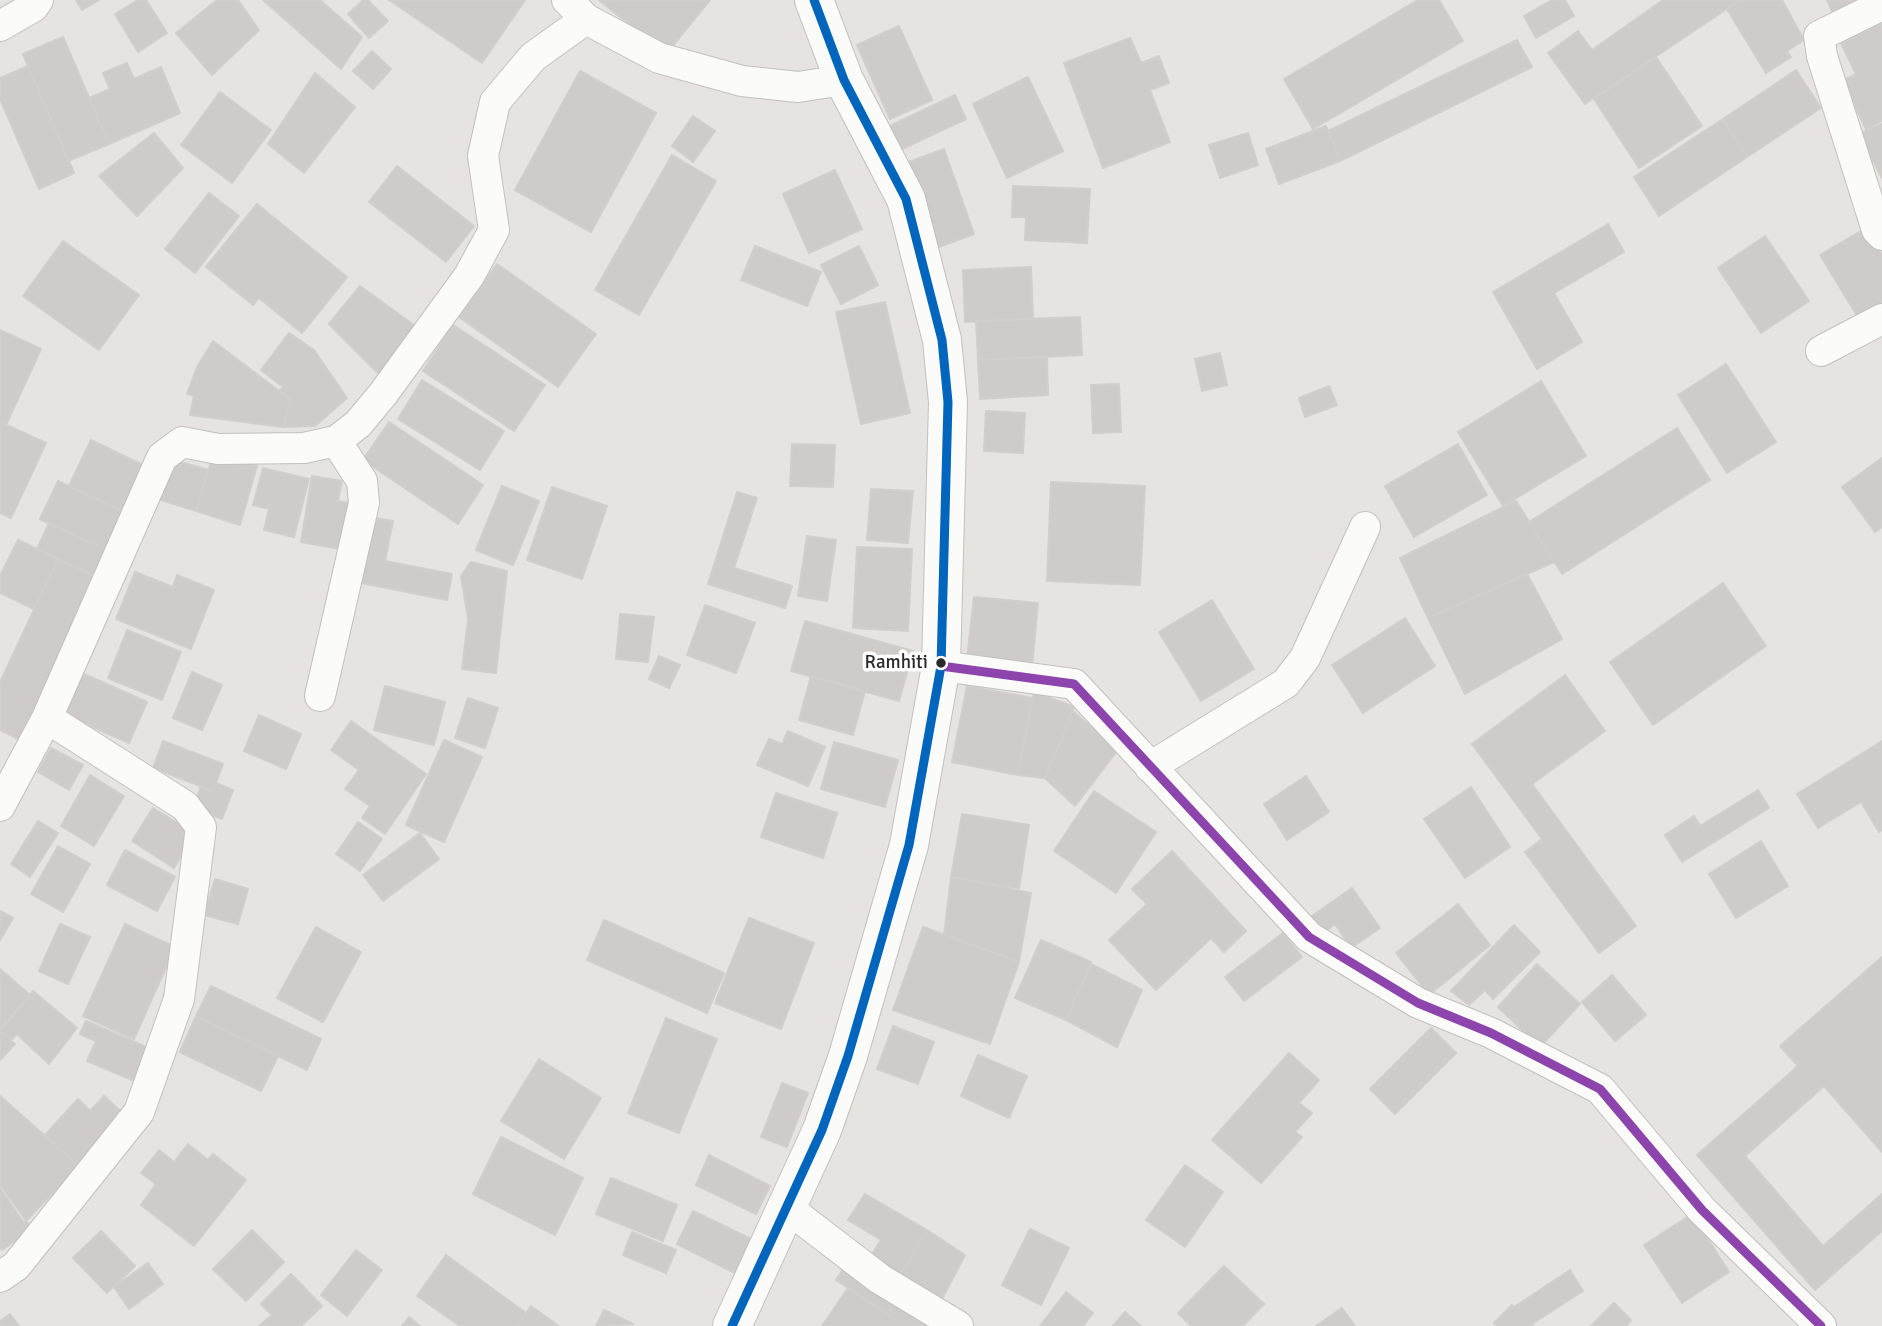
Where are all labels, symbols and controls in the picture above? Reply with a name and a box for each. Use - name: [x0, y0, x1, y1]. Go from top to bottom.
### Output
- place label: Ramhiti: [865, 652, 928, 674]
- marker: Ramhiti: [934, 656, 948, 670]

